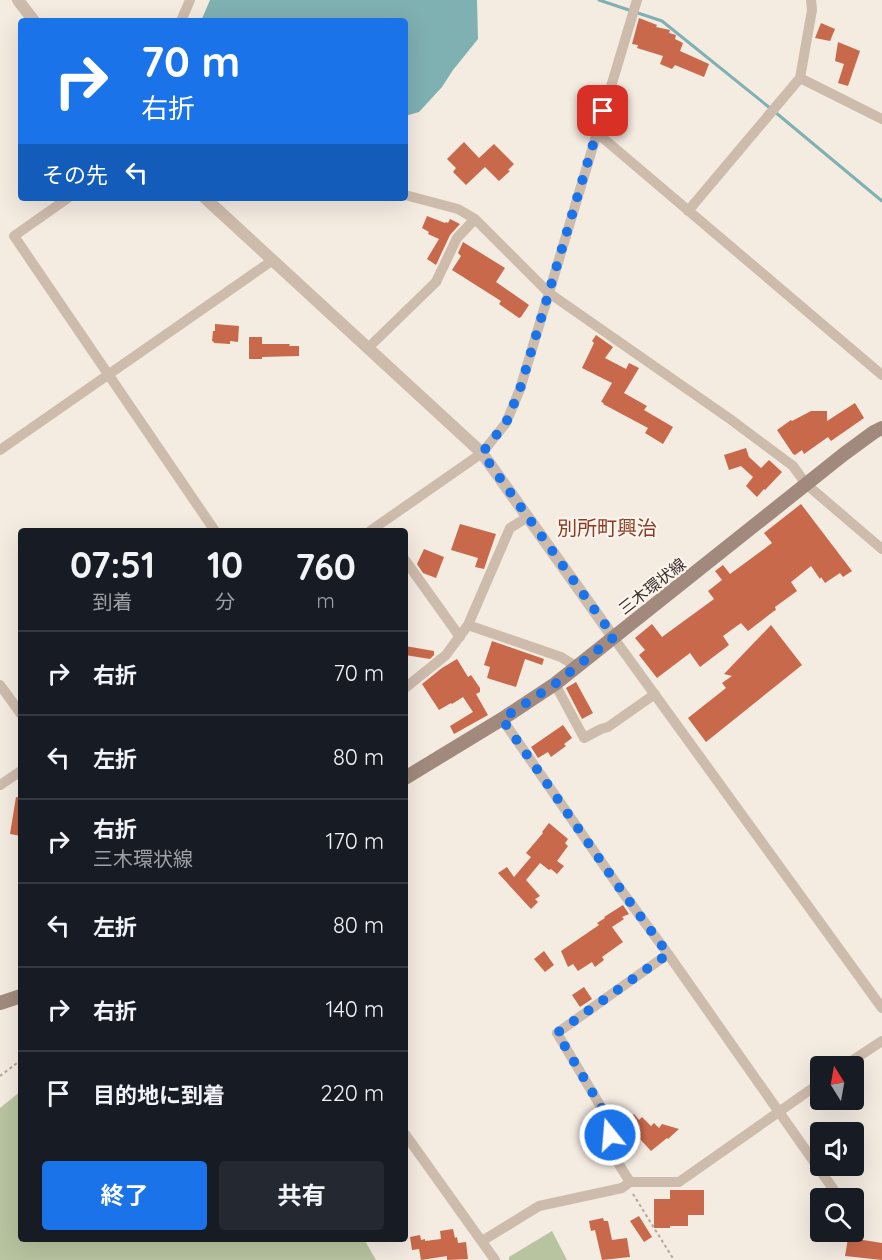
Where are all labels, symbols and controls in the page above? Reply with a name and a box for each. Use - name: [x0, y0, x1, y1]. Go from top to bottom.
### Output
- text: 70 m: [141, 35, 240, 88]
- icon: right: [42, 42, 120, 120]
- pin: [577, 85, 628, 136]
- text: 右折: [141, 91, 195, 125]
- icon: arrive: [586, 94, 619, 127]
- icon: left: [120, 156, 153, 189]
- text: その先: [42, 161, 108, 189]
- district label: 別所町興治: [557, 515, 657, 540]
- text: 07:51: [70, 542, 155, 587]
- text: 10: [207, 542, 243, 587]
- text: 760: [295, 544, 356, 589]
- street label: 三木環状線: [614, 553, 690, 619]
- text: m: [316, 588, 335, 613]
- text: 到着: [93, 589, 133, 614]
- text: 分: [215, 589, 235, 614]
- icon: right: [42, 657, 75, 690]
- text: 70 m: [334, 659, 384, 687]
- text: 右折: [93, 661, 137, 689]
- icon: left: [42, 741, 75, 774]
- text: 80 m: [333, 743, 384, 771]
- text: 左折: [93, 745, 137, 773]
- text: 右折: [93, 815, 137, 843]
- icon: right: [42, 825, 75, 858]
- text: 170 m: [325, 827, 384, 855]
- text: 三木環状線: [93, 846, 193, 871]
- icon: left: [42, 909, 75, 942]
- text: 80 m: [333, 911, 384, 939]
- text: 左折: [93, 913, 137, 941]
- icon: right: [42, 993, 75, 1026]
- text: 140 m: [325, 995, 384, 1023]
- text: 右折: [93, 997, 137, 1025]
- north arrow: [810, 1056, 864, 1110]
- map controls: [810, 1056, 864, 1242]
- icon: arrive: [42, 1077, 75, 1110]
- text: 220 m: [320, 1079, 384, 1107]
- text: 目的地に到着: [93, 1081, 225, 1109]
- position arrow: [578, 1103, 642, 1167]
- button: sound: [810, 1122, 864, 1176]
- button: 終了: [42, 1161, 207, 1230]
- button: 共有: [219, 1161, 384, 1230]
- button: search: [810, 1188, 864, 1242]

